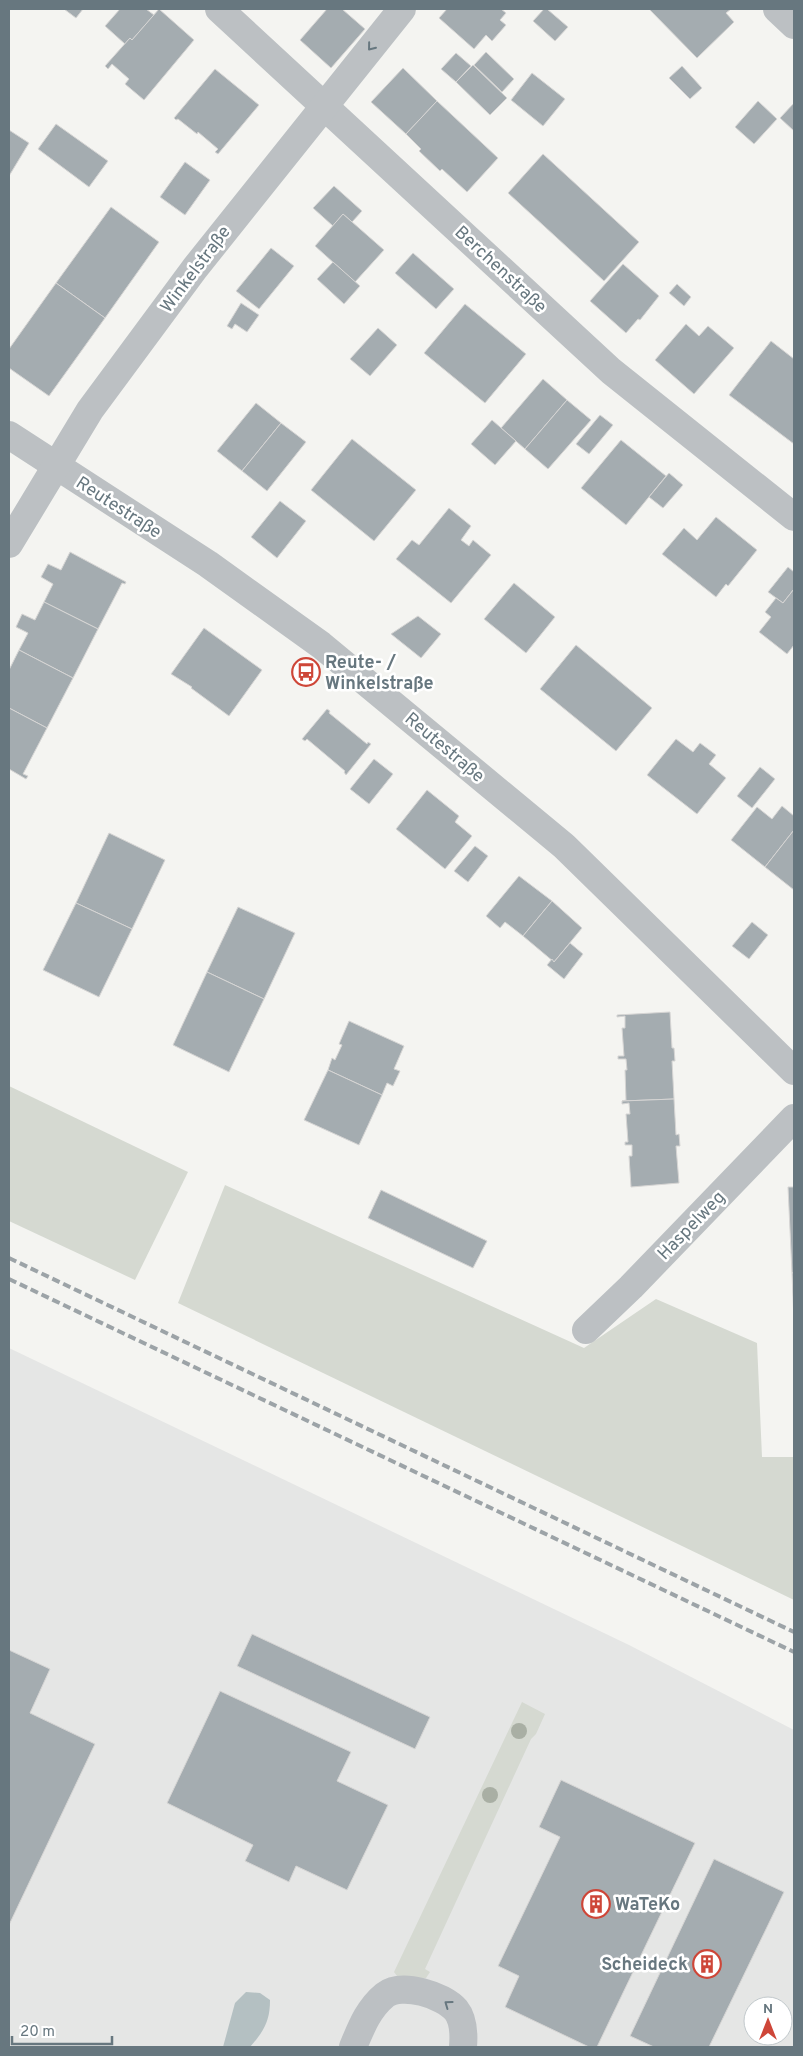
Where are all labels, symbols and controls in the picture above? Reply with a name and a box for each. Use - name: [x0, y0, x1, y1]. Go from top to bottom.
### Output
- one-way arrow: [368, 41, 377, 50]
- street label: Berchenstraße: [449, 221, 551, 319]
- street label: Winkelstraße: [156, 222, 236, 318]
- street label: Reutestraße: [71, 472, 165, 544]
- place label: Reute- / Winkelstraße: [325, 652, 433, 696]
- bus stop icon: Reute- / Winkelstraße: [291, 657, 321, 687]
- street label: Reutestraße: [399, 708, 489, 788]
- street label: Haspelweg: [653, 1187, 731, 1266]
- building icon: WaTeKo: [581, 1889, 611, 1919]
- place label: WaTeKo: [615, 1894, 680, 1917]
- building icon: Scheideck: [692, 1949, 722, 1979]
- place label: Scheideck: [601, 1954, 688, 1977]
- north arrow: [743, 1996, 793, 2046]
- one-way arrow: [444, 2001, 454, 2010]
- text: N: [763, 2001, 773, 2018]
- scale bar: [12, 2014, 112, 2046]
- text: 20 m: [20, 2023, 55, 2042]

